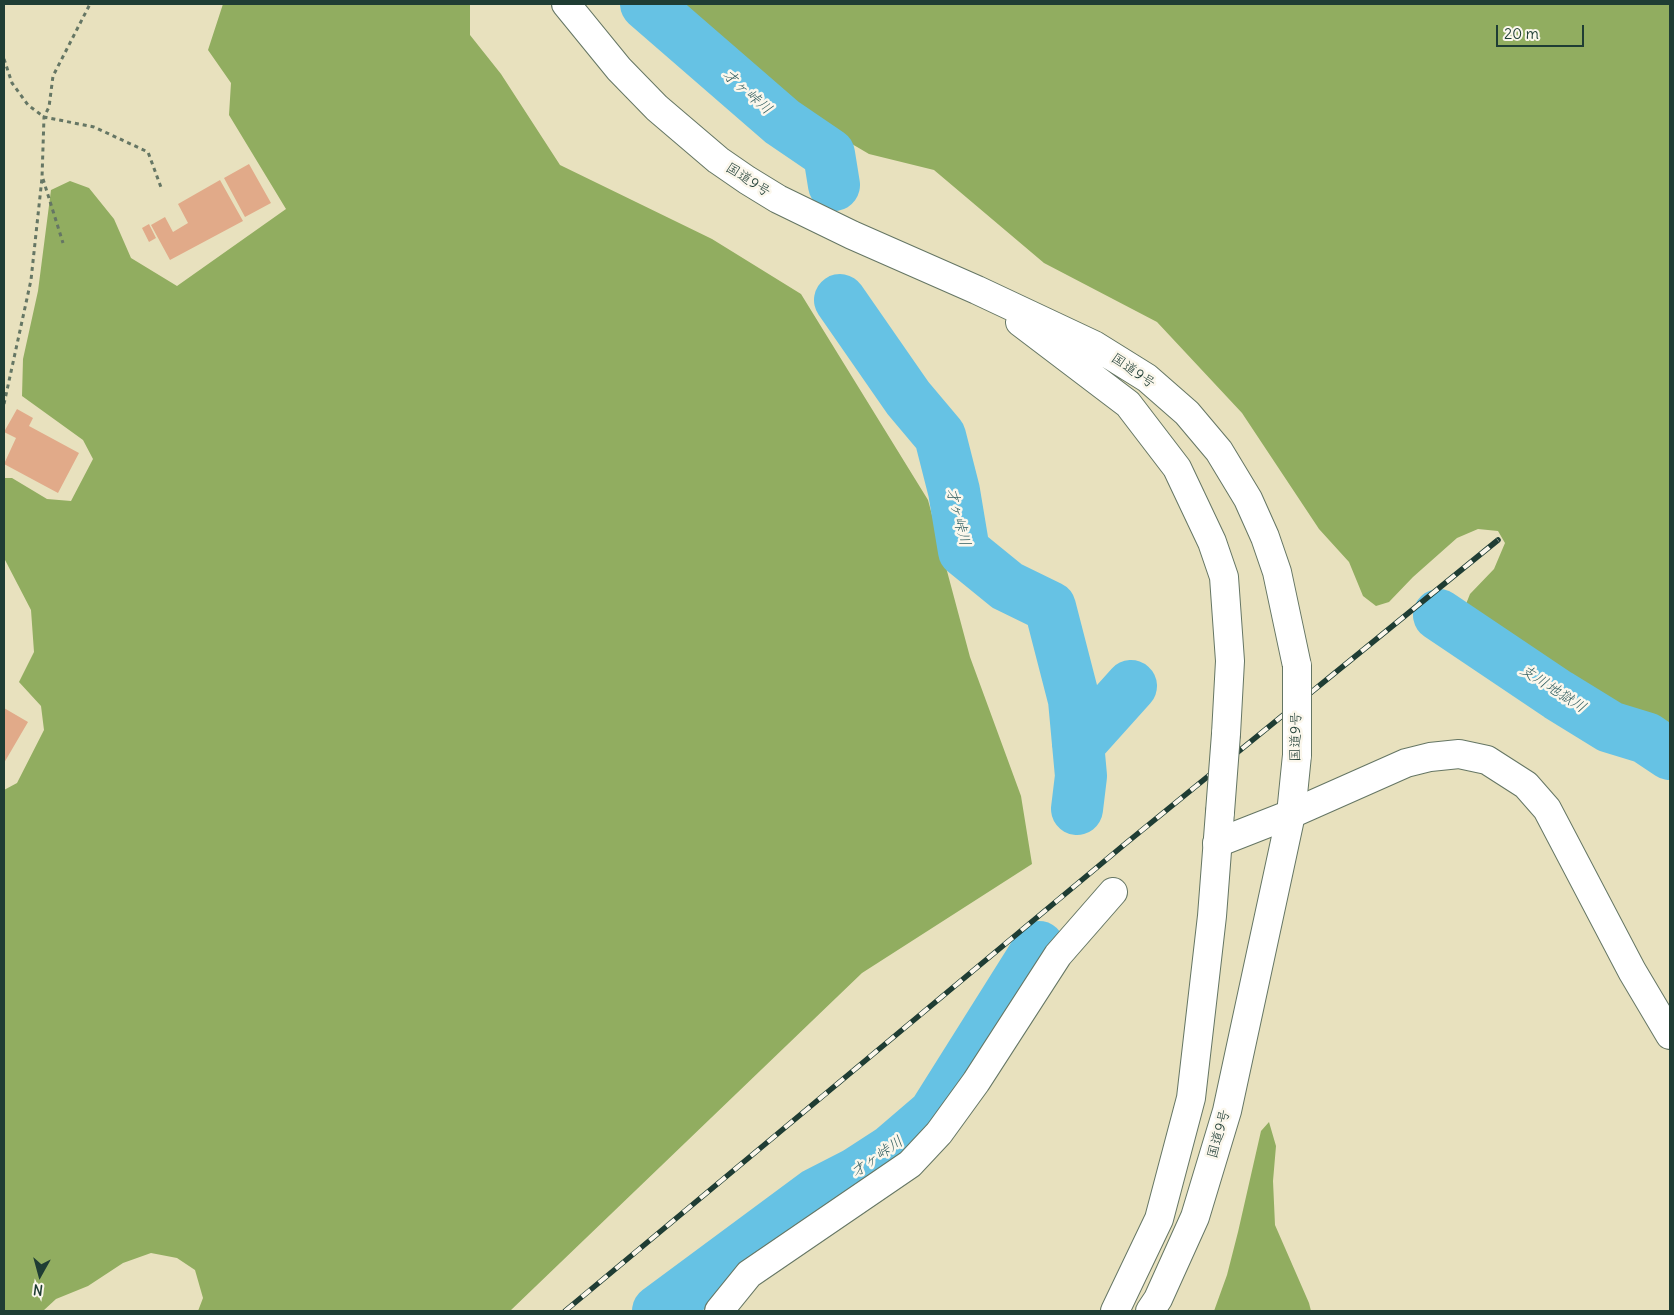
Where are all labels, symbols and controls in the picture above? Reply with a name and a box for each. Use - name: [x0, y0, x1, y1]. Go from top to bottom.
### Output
- scale bar: [1499, 15, 1586, 47]
- text: 20 m: [1504, 24, 1539, 43]
- water label: 才ヶ峠川: [718, 66, 776, 118]
- street label: 国道9号: [722, 159, 774, 201]
- street label: 国道9号: [1108, 350, 1158, 392]
- water label: 才ヶ峠川: [942, 486, 974, 548]
- water label: 支川地獄川: [1517, 661, 1589, 717]
- street label: 国道9号: [1287, 712, 1305, 762]
- street label: 国道9号: [1204, 1108, 1234, 1160]
- water label: 才ヶ峠川: [847, 1132, 907, 1182]
- north arrow: [15, 1250, 65, 1300]
- text: N: [32, 1280, 44, 1299]

